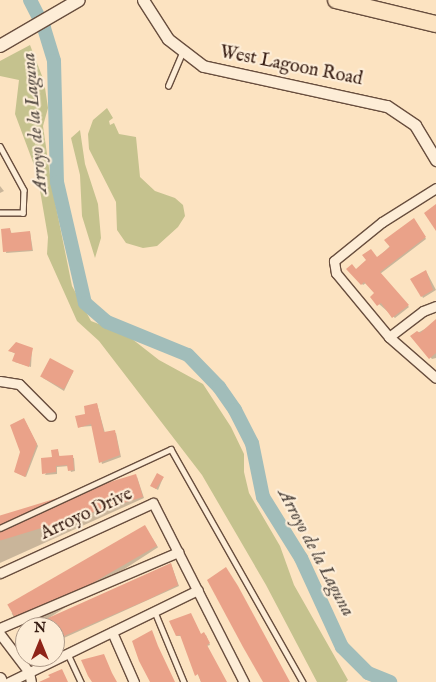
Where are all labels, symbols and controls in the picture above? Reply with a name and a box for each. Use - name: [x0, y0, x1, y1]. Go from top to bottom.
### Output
- street label: West Lagoon Road: [218, 43, 364, 91]
- water label: Arroyo de la Laguna: [18, 52, 54, 194]
- street label: Arroyo Drive: [38, 484, 136, 546]
- water label: Arroyo de la Laguna: [272, 485, 358, 621]
- north arrow: [15, 617, 65, 667]
- text: N: [34, 619, 46, 637]

